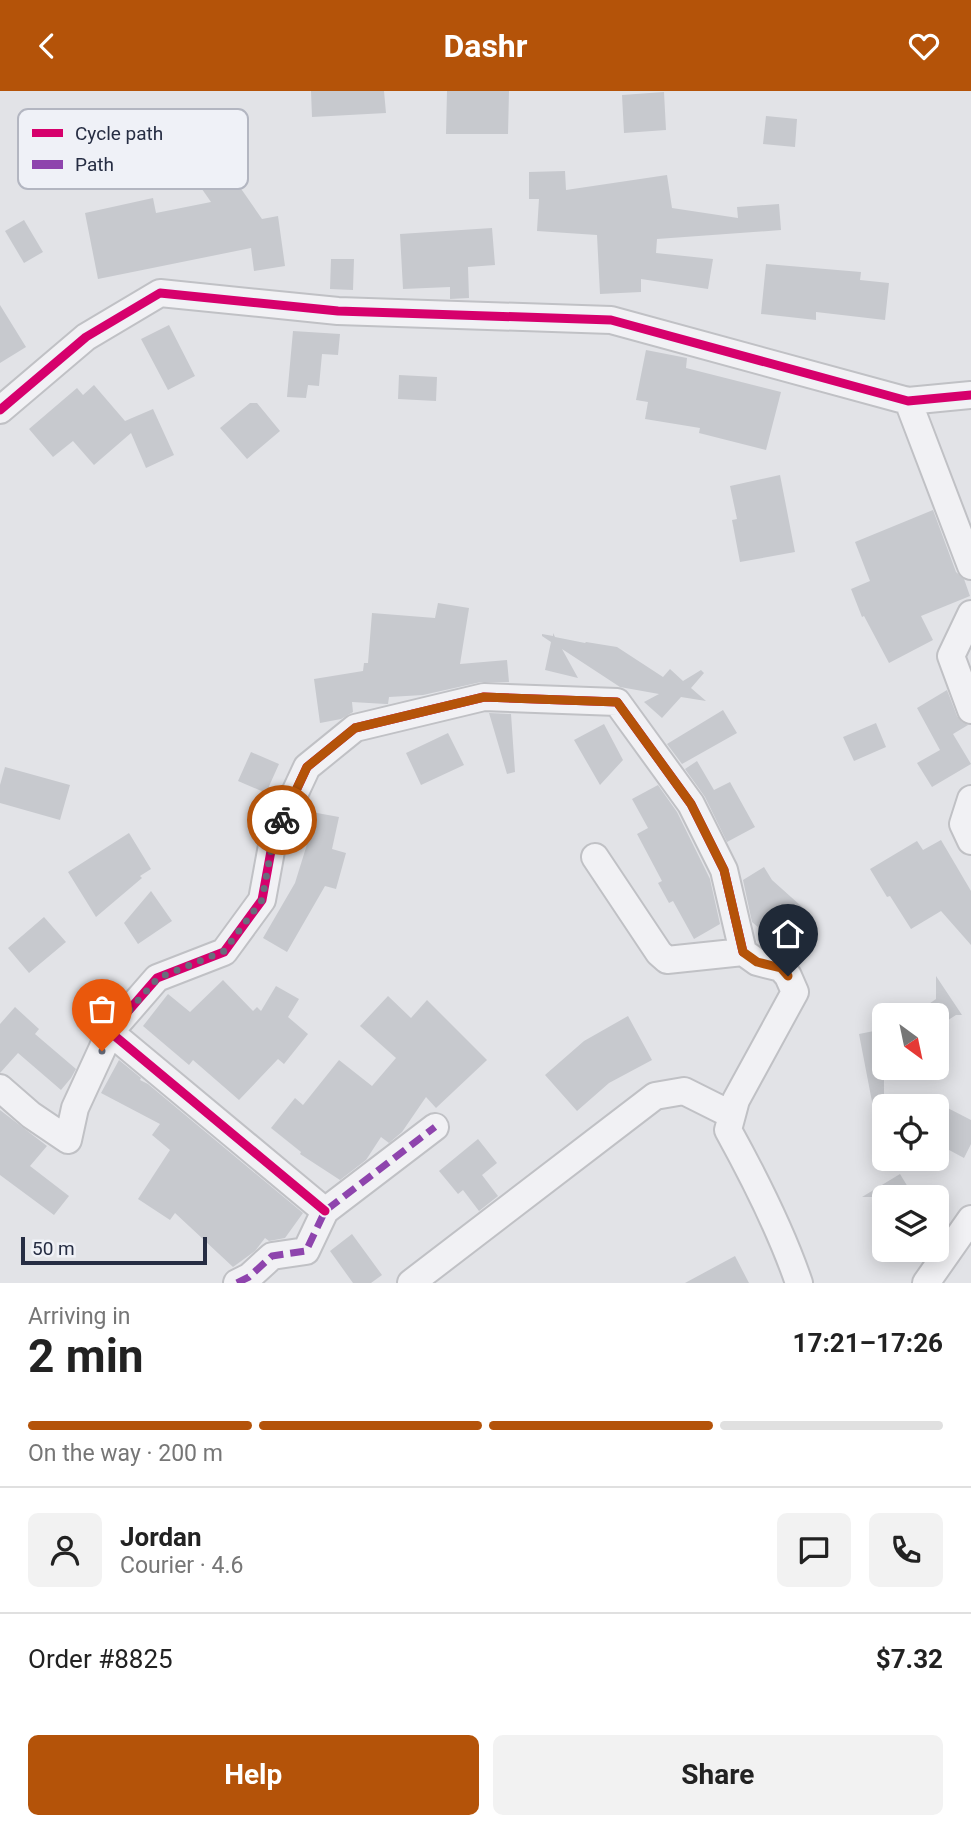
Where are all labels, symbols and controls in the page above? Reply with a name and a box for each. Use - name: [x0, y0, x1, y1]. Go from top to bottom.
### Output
- icon: back: [28, 27, 66, 65]
- text: Dashr: [444, 27, 528, 65]
- icon: heart: [905, 27, 943, 65]
- legend: [18, 109, 248, 189]
- text: Cycle path: [75, 122, 163, 145]
- text: Path: [75, 153, 114, 176]
- courier: [247, 785, 317, 855]
- icon: bike: [263, 801, 301, 839]
- pin: [758, 904, 818, 976]
- icon: home: [769, 915, 807, 953]
- pin: [72, 979, 132, 1051]
- icon: bag: [83, 990, 121, 1028]
- north arrow: [872, 1003, 948, 1080]
- map controls: [872, 1003, 949, 1262]
- button: locate: [872, 1094, 949, 1171]
- button: layers: [872, 1185, 949, 1262]
- scale bar: [21, 1234, 206, 1266]
- text: 50 m: [32, 1237, 75, 1260]
- text: Arriving in: [28, 1303, 131, 1330]
- text: 17:21–17:26: [793, 1328, 943, 1358]
- text: 2 min: [28, 1329, 144, 1383]
- text: On the way · 200 m: [28, 1440, 223, 1467]
- button: person: [28, 1513, 102, 1587]
- button: chat: [777, 1513, 851, 1587]
- button: phone: [869, 1513, 943, 1587]
- text: Jordan: [120, 1522, 202, 1552]
- text: Courier · 4.6: [120, 1552, 243, 1579]
- text: Order #8825: [28, 1644, 173, 1674]
- text: $7.32: [876, 1644, 943, 1674]
- button: Help: [28, 1735, 479, 1815]
- button: Share: [493, 1735, 943, 1815]

